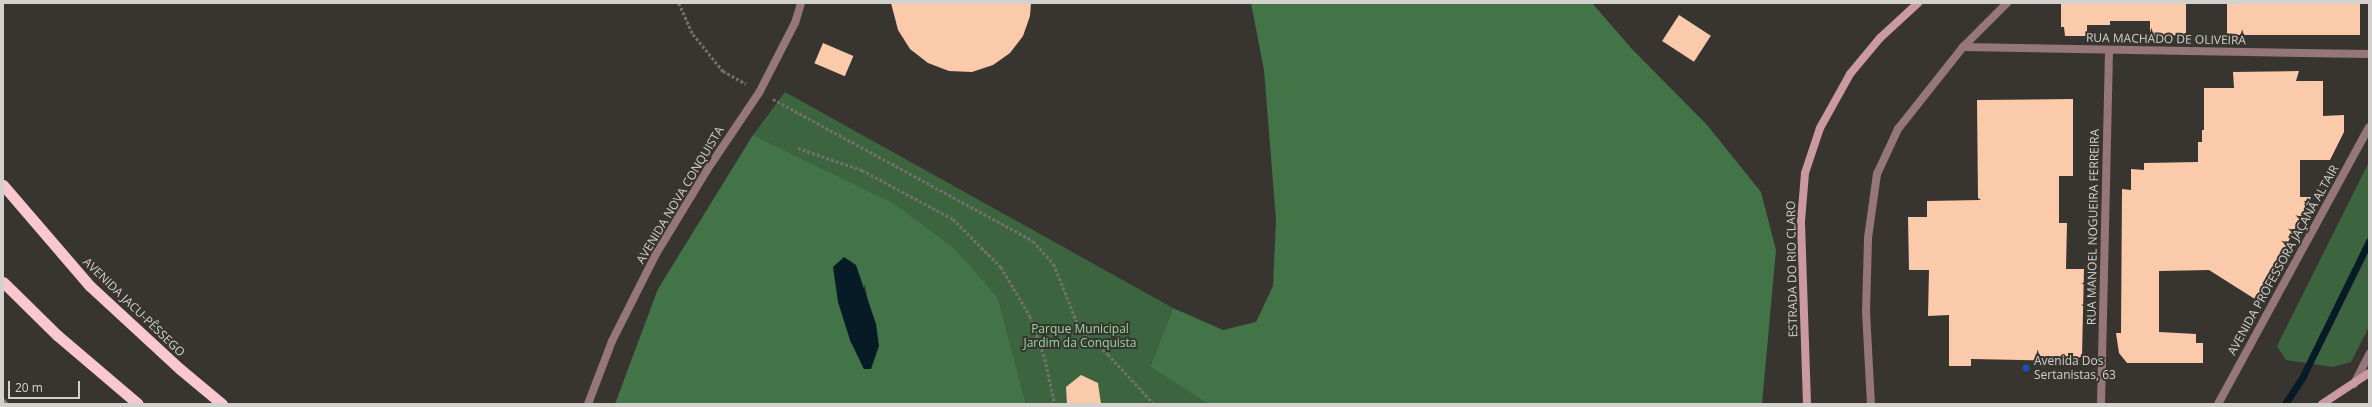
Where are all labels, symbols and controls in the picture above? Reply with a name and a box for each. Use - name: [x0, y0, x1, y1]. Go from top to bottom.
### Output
- street label: RUA MACHADO DE OLIVEIRA: [2086, 30, 2246, 48]
- street label: AVENIDA NOVA CONQUISTA: [633, 124, 727, 266]
- street label: RUA MANOEL NOGUEIRA FERREIRA: [2084, 129, 2102, 325]
- street label: AVENIDA PROFESSORA JAÇANÃ ALTAIR: [2225, 162, 2341, 358]
- street label: ESTRADA DO RIO CLARO: [1784, 200, 1800, 338]
- street label: AVENIDA JACU-PÊSSEGO: [80, 255, 188, 359]
- park label: Parque Municipal Jardim da Conquista: [1023, 322, 1137, 350]
- place label: Avenida Dos Sertanistas, 63: [2034, 354, 2116, 382]
- marker: Avenida Dos Sertanistas, 63: [2021, 363, 2031, 373]
- scale bar: [10, 373, 82, 399]
- text: 20 m: [15, 379, 43, 396]

